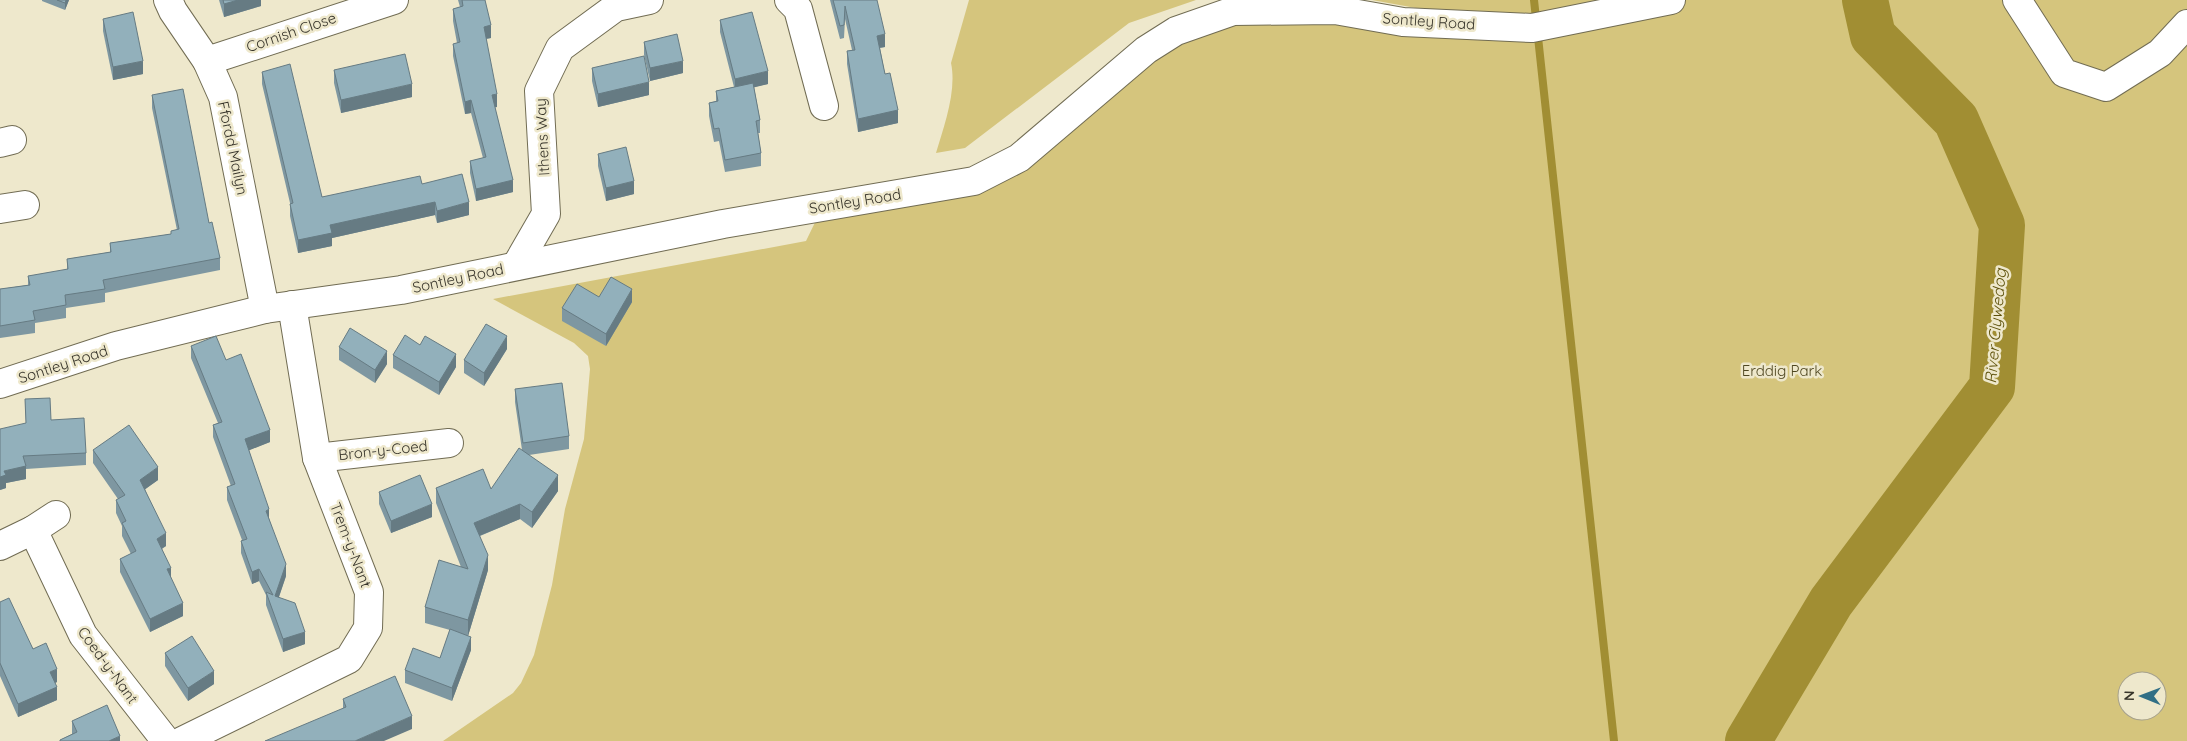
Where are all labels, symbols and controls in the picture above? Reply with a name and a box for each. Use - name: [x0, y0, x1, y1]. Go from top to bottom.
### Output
- street label: Cornish Close: [244, 8, 338, 56]
- street label: Sontley Road: [1382, 8, 1476, 34]
- street label: Ithens Way: [530, 98, 554, 176]
- street label: Ffordd Mailyn: [214, 99, 252, 197]
- street label: Sontley Road: [808, 184, 902, 218]
- street label: Sontley Road: [411, 259, 505, 297]
- water label: River Clywedog: [1980, 267, 2010, 384]
- street label: Sontley Road: [16, 341, 110, 387]
- park label: Erddig Park: [1742, 361, 1822, 380]
- street label: Bron-y-Coed: [337, 436, 429, 464]
- street label: Trem-y-Nant: [326, 500, 376, 590]
- street label: Coed-y-Nant: [74, 623, 142, 707]
- north arrow: [2117, 671, 2167, 721]
- text: N: [2120, 690, 2138, 701]

